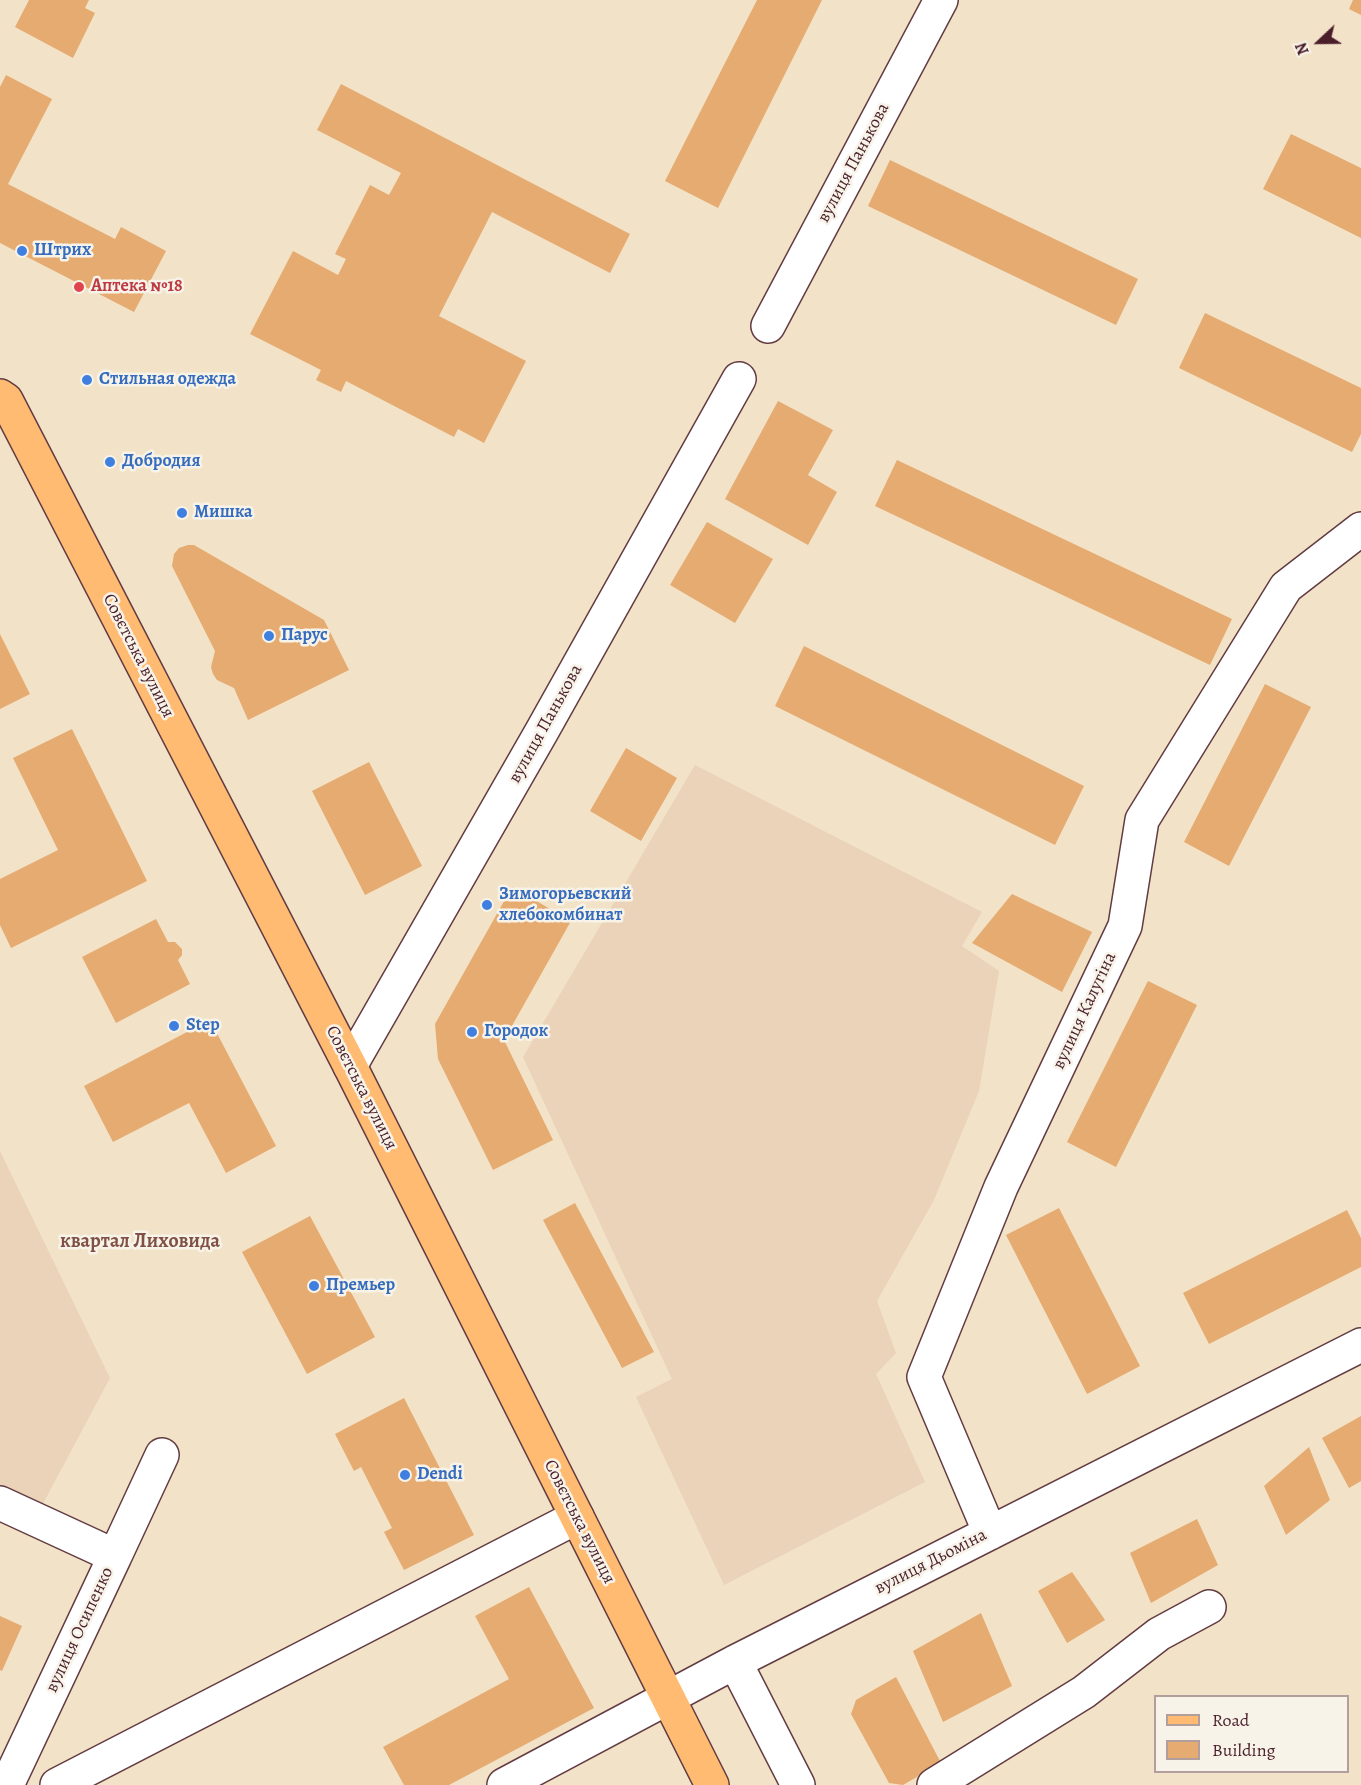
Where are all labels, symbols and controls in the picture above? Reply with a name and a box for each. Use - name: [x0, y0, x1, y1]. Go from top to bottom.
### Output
- north arrow: [1289, 12, 1349, 72]
- text: N: [1290, 39, 1315, 58]
- street label: вулиця Панькова: [813, 99, 895, 227]
- place label: Штрих: [34, 240, 91, 262]
- marker: Штрих: [15, 244, 29, 258]
- place label: Аптека №18: [91, 276, 183, 298]
- marker: Аптека №18: [72, 280, 86, 294]
- place label: Стильная одежда: [99, 369, 236, 391]
- marker: Стильная одежда: [80, 373, 94, 387]
- place label: Добродия: [122, 451, 201, 473]
- marker: Добродия: [103, 455, 117, 469]
- place label: Мишка: [194, 502, 253, 524]
- marker: Мишка: [175, 506, 189, 520]
- street label: Совєтська вулиця: [97, 590, 179, 722]
- place label: Парус: [281, 625, 328, 647]
- marker: Парус: [262, 629, 276, 643]
- street label: вулиця Панькова: [504, 661, 588, 787]
- place label: Зимогорьевский хлебокомбинат: [499, 884, 631, 926]
- marker: Зимогорьевский хлебокомбинат: [480, 898, 494, 912]
- street label: вулиця Калугіна: [1048, 949, 1122, 1073]
- place label: Step: [186, 1015, 220, 1037]
- marker: Step: [167, 1019, 181, 1033]
- place label: Городок: [484, 1021, 548, 1043]
- street label: Совєтська вулиця: [320, 1022, 402, 1154]
- marker: Городок: [465, 1025, 479, 1039]
- district label: квартал Лиховида: [60, 1230, 220, 1254]
- place label: Премьер: [326, 1275, 395, 1297]
- marker: Премьер: [307, 1279, 321, 1293]
- street label: Совєтська вулиця: [538, 1456, 620, 1588]
- place label: Dendi: [417, 1464, 463, 1486]
- marker: Dendi: [398, 1468, 412, 1482]
- street label: вулиця Дьоміна: [871, 1524, 991, 1600]
- street label: вулиця Осипенко: [41, 1564, 119, 1696]
- legend: [1154, 1695, 1349, 1773]
- text: Road: [1212, 1708, 1249, 1732]
- text: Building: [1212, 1738, 1276, 1762]

